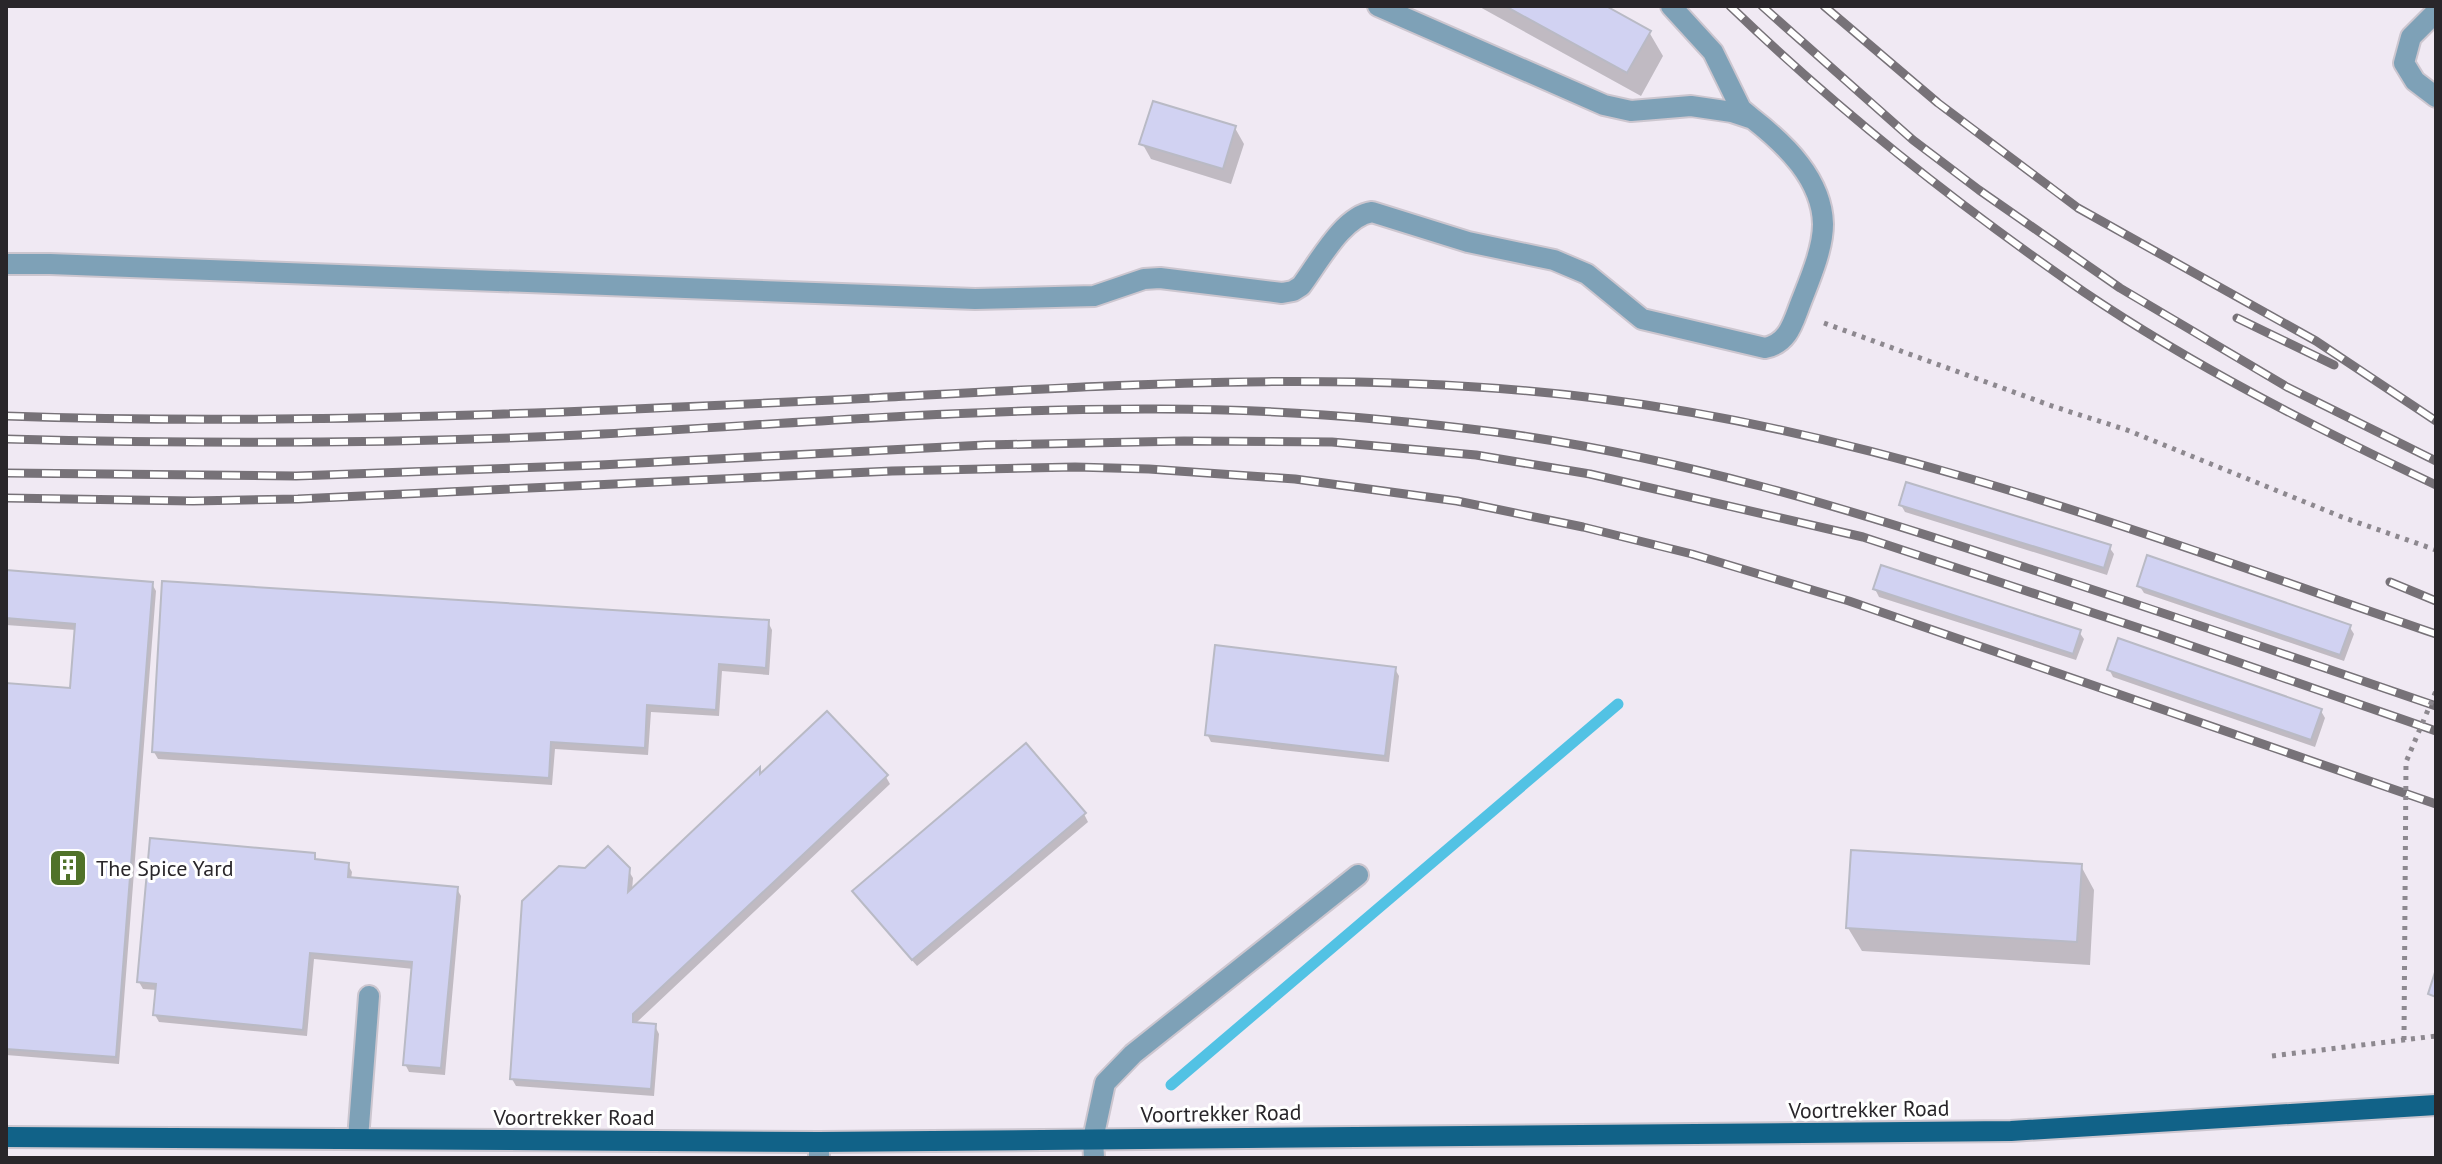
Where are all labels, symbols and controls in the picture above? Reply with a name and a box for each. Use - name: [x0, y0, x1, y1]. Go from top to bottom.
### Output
- building icon: The Spice Yard: [47, 847, 89, 889]
- place label: The Spice Yard: [96, 854, 234, 882]
- street label: Voortrekker Road: [1787, 1094, 1950, 1124]
- street label: Voortrekker Road: [1139, 1098, 1302, 1128]
- street label: Voortrekker Road: [493, 1103, 654, 1131]

